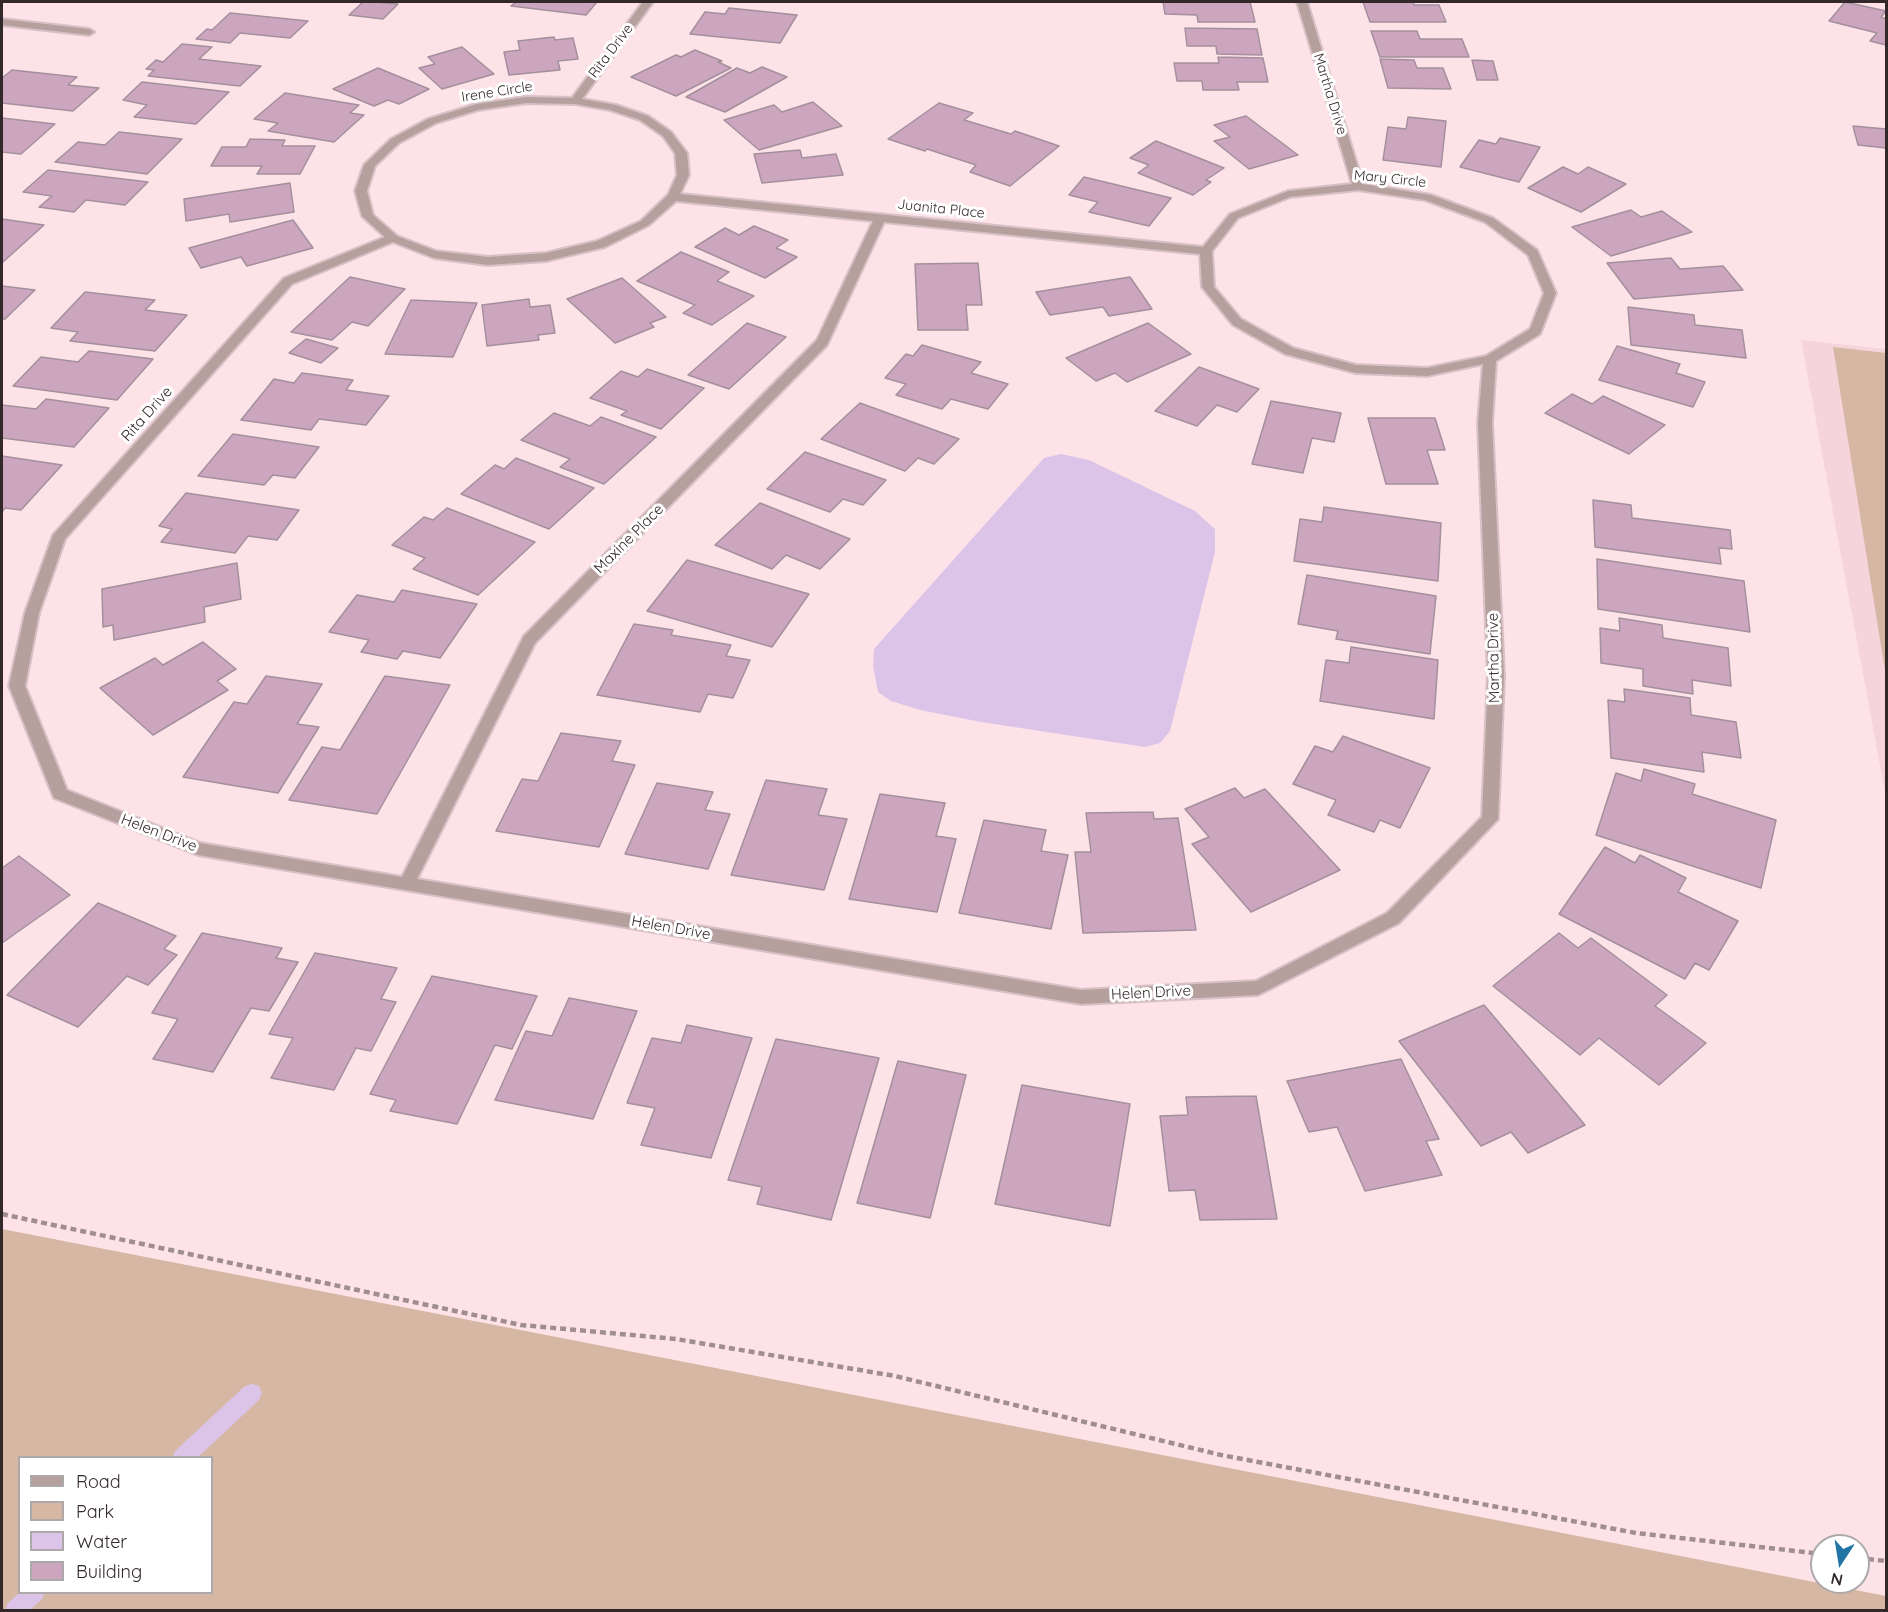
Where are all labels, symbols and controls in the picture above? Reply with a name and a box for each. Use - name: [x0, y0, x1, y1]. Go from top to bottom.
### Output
- street label: Rita Drive: [585, 21, 637, 81]
- street label: Martha Drive: [1310, 51, 1350, 137]
- street label: Irene Circle: [460, 78, 534, 106]
- street label: Mary Circle: [1353, 167, 1427, 191]
- street label: Juanita Place: [896, 196, 986, 222]
- street label: Rita Drive: [118, 383, 176, 445]
- street label: Maxine Place: [590, 500, 668, 578]
- street label: Martha Drive: [1484, 613, 1504, 703]
- street label: Helen Drive: [118, 810, 200, 856]
- street label: Helen Drive: [630, 912, 712, 944]
- street label: Helen Drive: [1111, 982, 1191, 1004]
- legend: [18, 1456, 213, 1594]
- text: Road: [76, 1470, 121, 1493]
- text: Park: [76, 1500, 114, 1523]
- text: Water: [76, 1530, 127, 1553]
- north arrow: [1810, 1534, 1870, 1594]
- text: Building: [76, 1560, 142, 1583]
- text: N: [1829, 1569, 1845, 1591]

